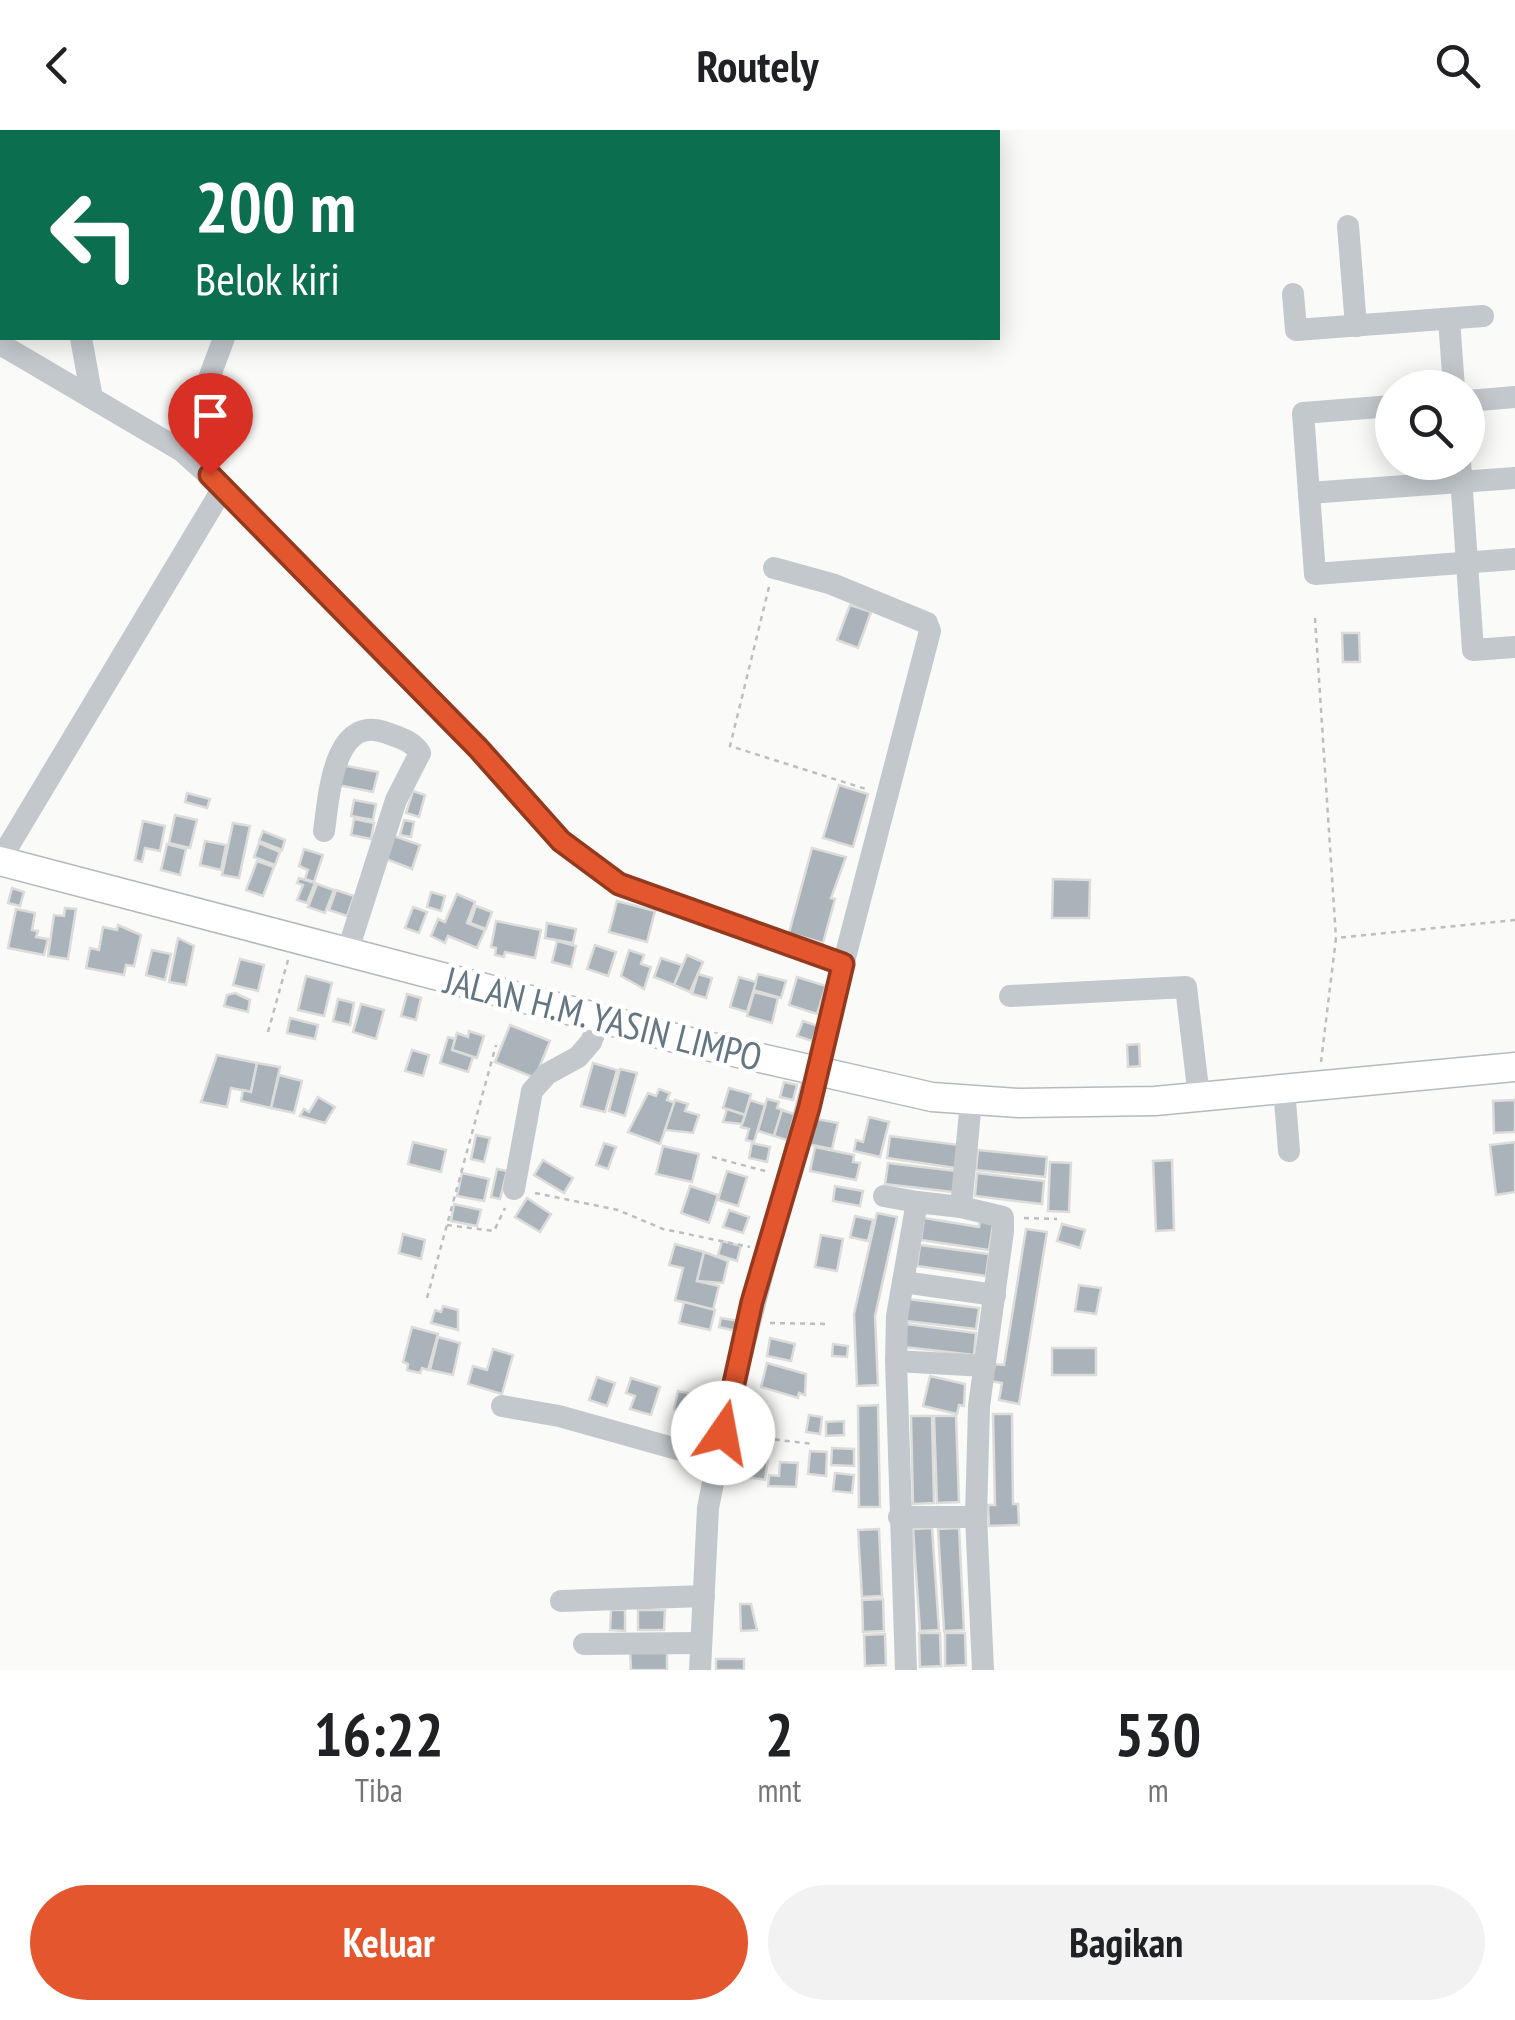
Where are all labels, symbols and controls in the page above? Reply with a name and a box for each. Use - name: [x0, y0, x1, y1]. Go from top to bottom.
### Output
- text: Routely: [696, 36, 819, 94]
- icon: back: [30, 38, 85, 93]
- icon: search: [1430, 38, 1485, 93]
- text: 200 m: [195, 161, 356, 251]
- icon: left: [30, 170, 160, 300]
- text: Belok kiri: [195, 249, 340, 307]
- map controls: [1375, 370, 1485, 480]
- button: search: [1375, 370, 1485, 480]
- pin: [168, 373, 253, 476]
- icon: arrive: [183, 388, 238, 443]
- street label: JALAN H.M. YASIN LIMPO: [439, 954, 767, 1081]
- position arrow: [671, 1381, 775, 1485]
- text: 16:22: [314, 1695, 444, 1773]
- text: 2: [765, 1695, 794, 1773]
- text: 530: [1115, 1695, 1201, 1773]
- text: Tiba: [355, 1769, 403, 1811]
- text: mnt: [758, 1769, 801, 1811]
- text: m: [1148, 1769, 1168, 1811]
- button: Keluar: [30, 1885, 748, 2000]
- button: Bagikan: [768, 1885, 1485, 2000]

